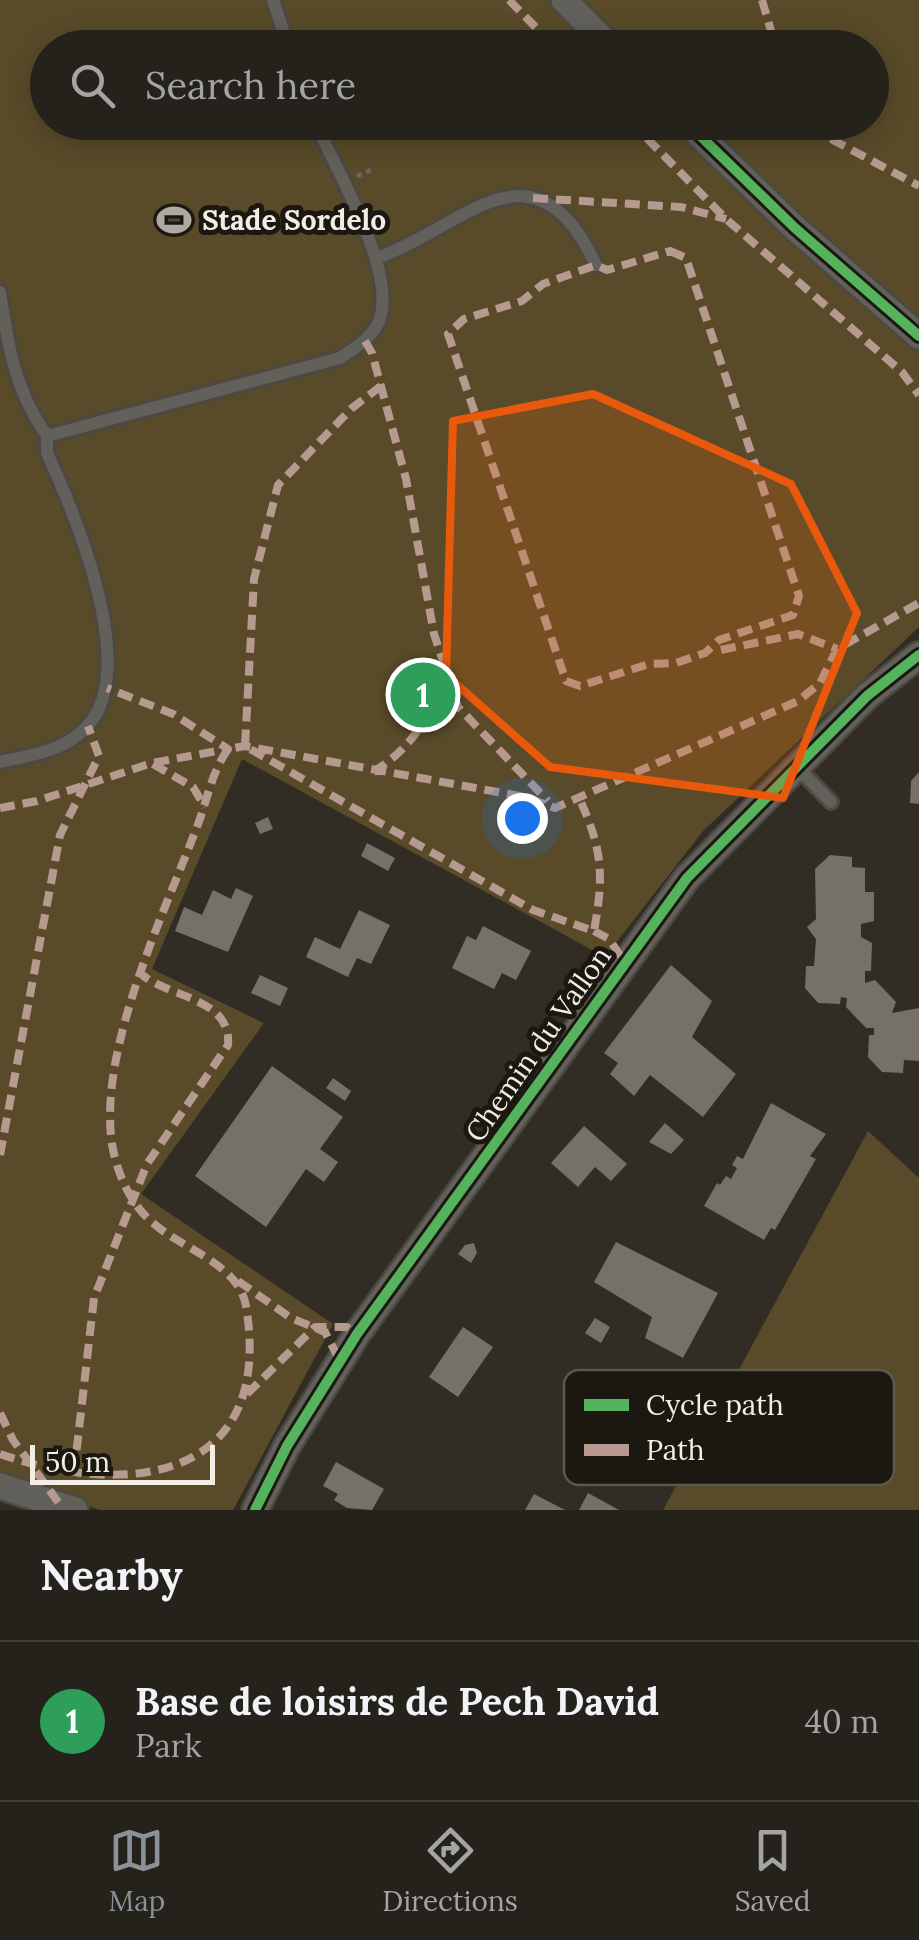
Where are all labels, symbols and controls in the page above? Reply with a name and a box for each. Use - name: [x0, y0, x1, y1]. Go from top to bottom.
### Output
- search box: [30, 30, 889, 140]
- icon: search: [65, 58, 120, 113]
- text: Search here: [145, 61, 356, 109]
- sports icon: Stade Sordelo: [155, 201, 193, 239]
- place label: Stade Sordelo: [202, 202, 386, 238]
- pin: 1: [390, 658, 456, 732]
- your location: [497, 793, 548, 844]
- street label: Chemin du Vallon: [457, 939, 619, 1149]
- legend: [564, 1370, 894, 1485]
- text: Cycle path: [646, 1387, 784, 1423]
- text: Path: [646, 1432, 705, 1468]
- scale bar: [30, 1440, 215, 1484]
- text: 50 m: [45, 1444, 110, 1480]
- text: Nearby: [40, 1548, 183, 1602]
- text: Base de loisirs de Pech David: [135, 1677, 659, 1725]
- text: 1: [66, 1701, 79, 1742]
- text: 40 m: [805, 1701, 879, 1742]
- text: Park: [135, 1725, 202, 1766]
- tab: Map: [108, 1823, 165, 1919]
- tab: Directions: [382, 1823, 518, 1919]
- tab: Saved: [735, 1823, 811, 1919]

